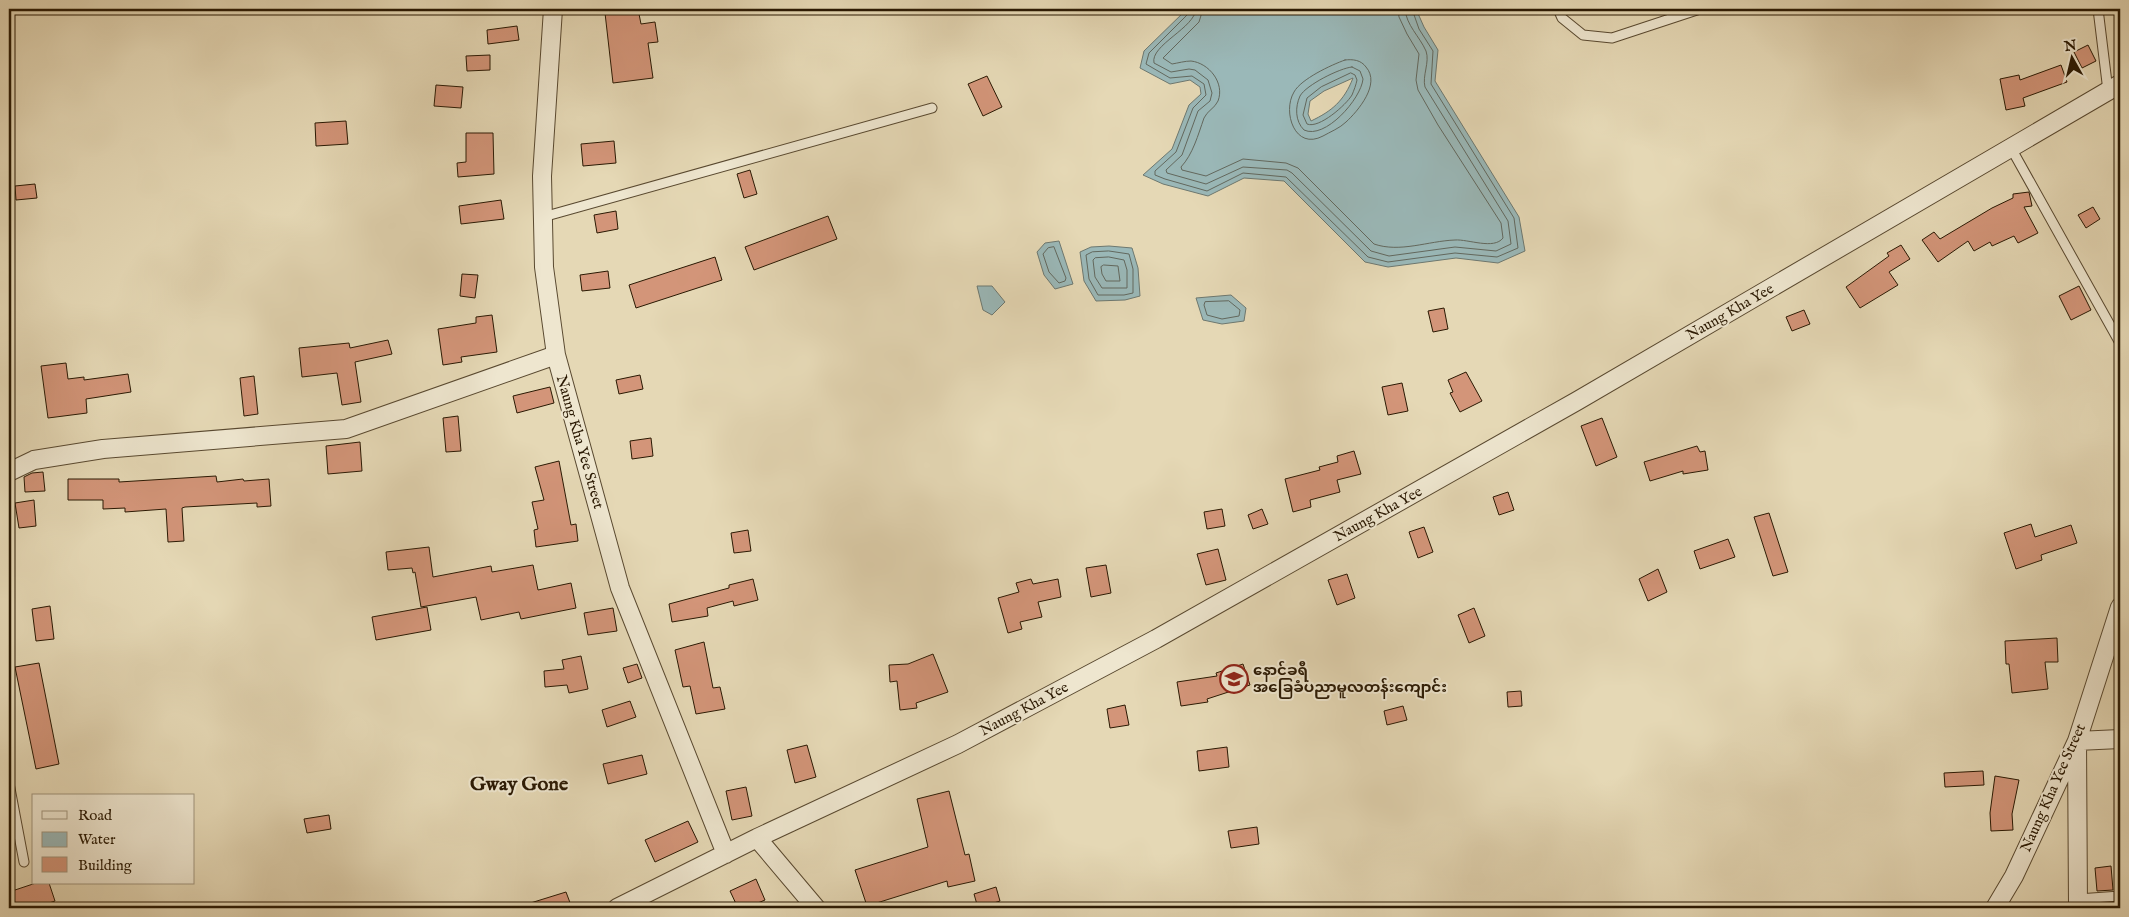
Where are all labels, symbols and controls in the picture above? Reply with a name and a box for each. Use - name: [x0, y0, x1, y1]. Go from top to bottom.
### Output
- north arrow: [2046, 32, 2096, 82]
- text: N: [2062, 36, 2078, 56]
- street label: Naung Kha Yee: [1683, 279, 1777, 345]
- street label: Naung Kha Yee Street: [552, 373, 608, 511]
- street label: Naung Kha Yee: [1331, 482, 1426, 546]
- place label: နောင်ခရီ အခြေခံပညာမူလတန်းကျောင်း: [1253, 660, 1447, 699]
- school or university icon: နောင်ခရီ အခြေခံပညာမူလတန်းကျောင်း: [1219, 664, 1249, 694]
- street label: Naung Kha Yee: [976, 678, 1072, 740]
- street label: Naung Kha Yee Street: [2016, 721, 2090, 855]
- district label: Gway Gone: [470, 772, 569, 797]
- legend: [32, 794, 195, 884]
- text: Road: [78, 806, 113, 825]
- text: Water: [78, 830, 116, 849]
- text: Building: [78, 856, 133, 875]

